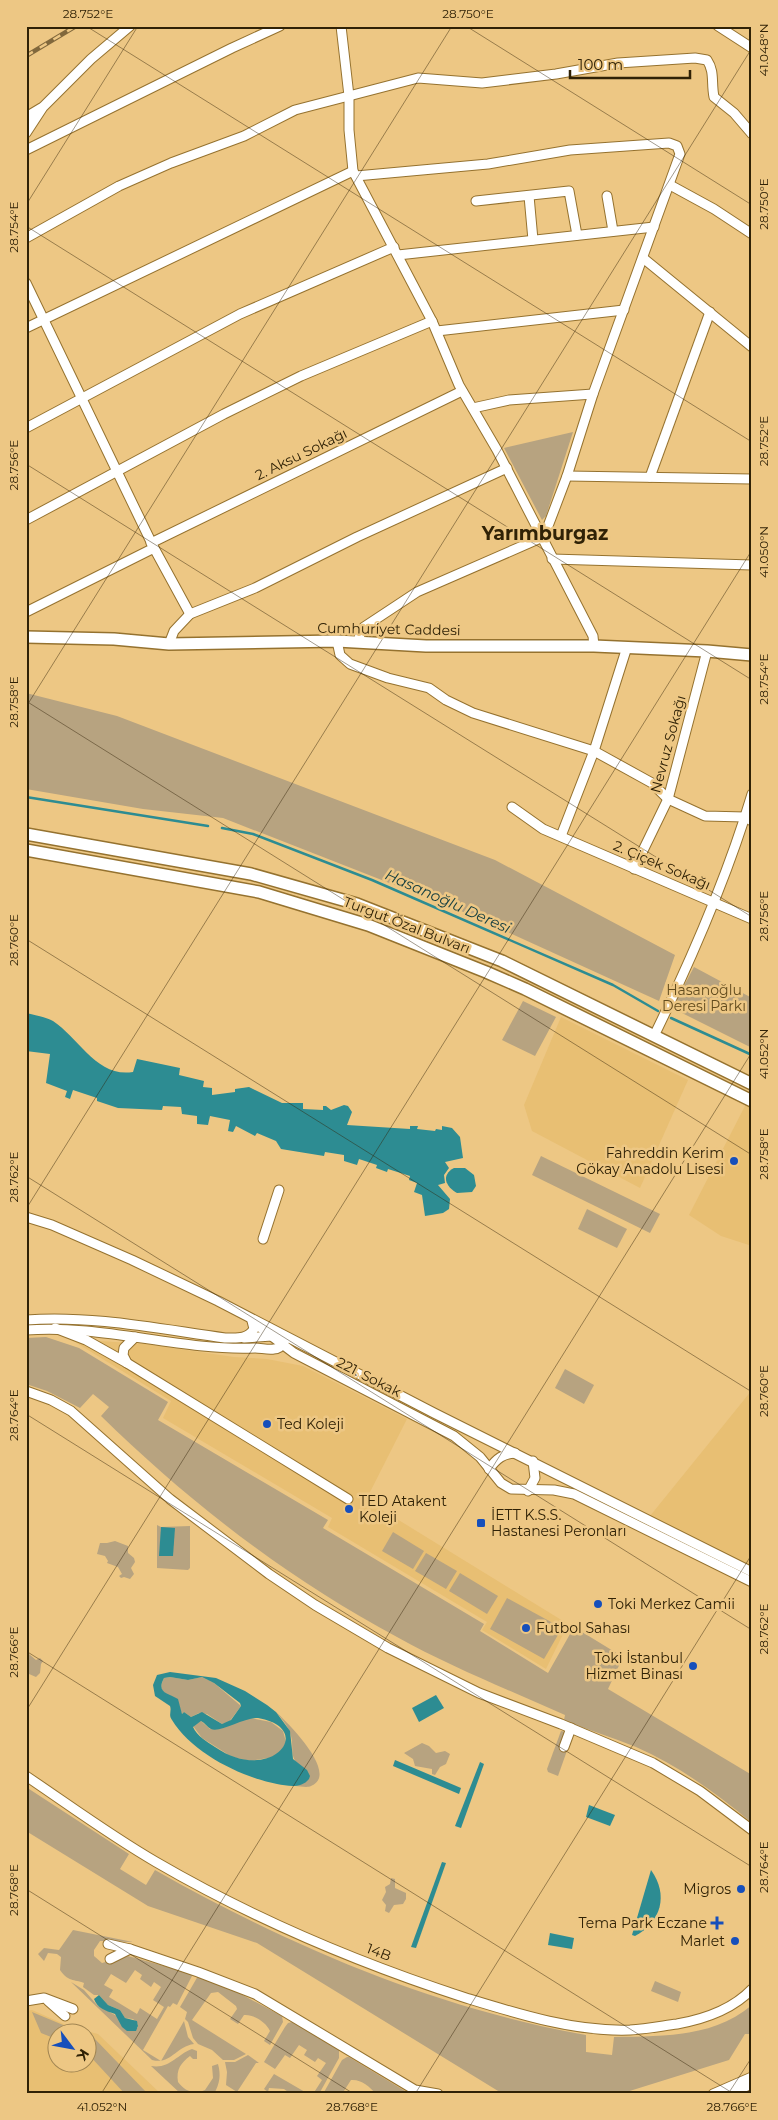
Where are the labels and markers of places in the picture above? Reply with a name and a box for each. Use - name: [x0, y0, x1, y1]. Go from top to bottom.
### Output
- place label: Fahreddin Kerim Gökay Anadolu Lisesi: [576, 1144, 724, 1178]
- marker: Fahreddin Kerim Gökay Anadolu Lisesi: [728, 1155, 740, 1167]
- place label: Ted Koleji: [277, 1415, 344, 1433]
- marker: Ted Koleji: [261, 1418, 273, 1430]
- place label: TED Atakent Koleji: [359, 1492, 447, 1526]
- marker: TED Atakent Koleji: [343, 1503, 355, 1515]
- place label: İETT K.S.S. Hastanesi Peronları: [491, 1506, 627, 1540]
- marker: İETT K.S.S. Hastanesi Peronları: [475, 1517, 487, 1529]
- place label: Toki Merkez Camii: [608, 1595, 735, 1613]
- marker: Toki Merkez Camii: [592, 1598, 604, 1610]
- place label: Futbol Sahası: [536, 1619, 631, 1637]
- marker: Futbol Sahası: [520, 1622, 532, 1634]
- place label: Toki İstanbul Hizmet Binası: [585, 1649, 683, 1683]
- marker: Toki İstanbul Hizmet Binası: [687, 1660, 699, 1672]
- place label: Migros: [683, 1880, 731, 1898]
- marker: Migros: [735, 1883, 747, 1895]
- place label: Tema Park Eczane: [578, 1914, 707, 1932]
- marker: Tema Park Eczane: [711, 1917, 723, 1929]
- place label: Marlet: [680, 1932, 725, 1950]
- marker: Marlet: [729, 1935, 741, 1947]

